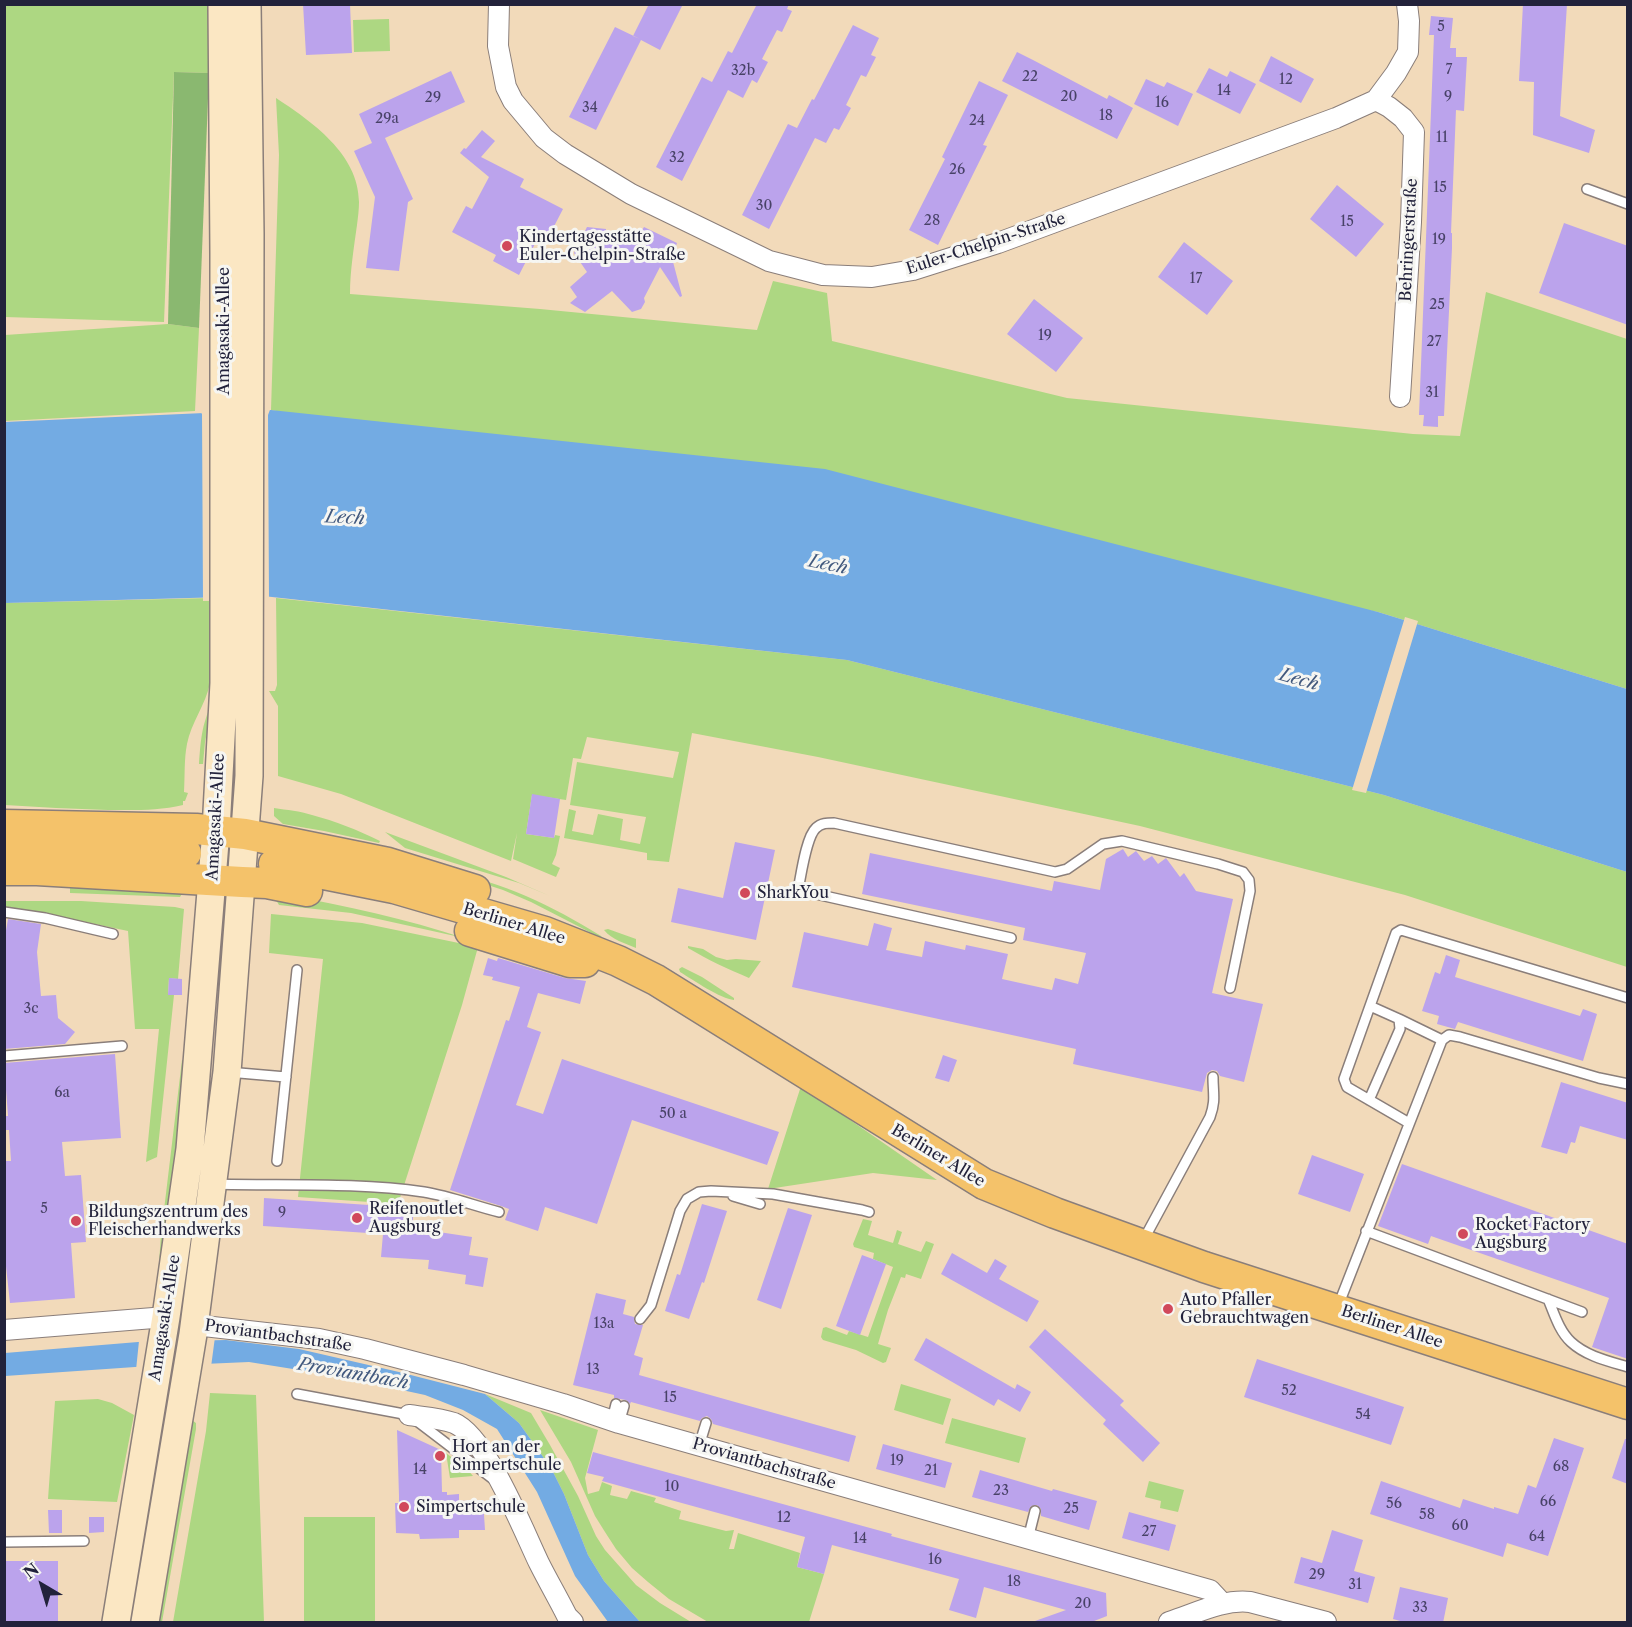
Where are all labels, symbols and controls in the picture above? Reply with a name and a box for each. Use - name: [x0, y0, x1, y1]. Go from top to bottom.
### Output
- house number: 5: [1437, 19, 1445, 35]
- house number: 7: [1446, 62, 1452, 78]
- house number: 32b: [731, 63, 755, 79]
- house number: 22: [1022, 69, 1038, 85]
- house number: 12: [1279, 72, 1293, 88]
- house number: 14: [1217, 83, 1231, 99]
- house number: 20: [1061, 89, 1077, 105]
- house number: 9: [1444, 89, 1452, 105]
- house number: 29: [425, 90, 441, 106]
- house number: 16: [1155, 95, 1169, 111]
- house number: 34: [582, 100, 598, 116]
- house number: 18: [1099, 108, 1113, 124]
- house number: 29a: [375, 111, 399, 127]
- house number: 24: [969, 113, 985, 129]
- house number: 11: [1436, 130, 1448, 146]
- house number: 32: [669, 150, 685, 166]
- house number: 26: [949, 162, 965, 178]
- street label: Behringerstraße: [1396, 178, 1422, 302]
- house number: 15: [1433, 180, 1447, 196]
- house number: 30: [756, 198, 772, 214]
- street label: Euler-Chelpin-Straße: [904, 209, 1068, 279]
- house number: 28: [924, 213, 940, 229]
- house number: 15: [1340, 214, 1354, 230]
- place label: Kindertagesstätte Euler-Chelpin-Straße: [519, 227, 686, 265]
- house number: 19: [1432, 232, 1446, 248]
- marker: Kindertagesstätte Euler-Chelpin-Straße: [500, 239, 514, 253]
- street label: Amagasaki-Allee: [214, 267, 234, 395]
- house number: 17: [1190, 271, 1202, 287]
- house number: 25: [1429, 297, 1445, 313]
- house number: 19: [1038, 328, 1052, 344]
- house number: 27: [1427, 334, 1441, 350]
- house number: 31: [1425, 385, 1439, 401]
- water label: Lech: [325, 506, 365, 530]
- water label: Lech: [807, 551, 849, 579]
- water label: Lech: [1277, 664, 1321, 696]
- street label: Amagasaki-Allee: [203, 753, 229, 881]
- place label: SharkYou: [757, 883, 829, 903]
- marker: SharkYou: [738, 886, 752, 900]
- street label: Berliner Allee: [461, 899, 567, 949]
- house number: 3c: [23, 1001, 39, 1017]
- house number: 6a: [54, 1085, 70, 1101]
- house number: 50 a: [659, 1106, 687, 1122]
- street label: Berliner Allee: [888, 1121, 988, 1191]
- place label: Reifenoutlet Augsburg: [369, 1199, 464, 1237]
- house number: 5: [40, 1201, 48, 1217]
- place label: Bildungszentrum des Fleischerhandwerks: [88, 1202, 248, 1240]
- house number: 9: [278, 1205, 286, 1221]
- marker: Reifenoutlet Augsburg: [350, 1211, 364, 1225]
- marker: Bildungszentrum des Fleischerhandwerks: [69, 1214, 83, 1228]
- place label: Rocket Factory Augsburg: [1475, 1215, 1590, 1253]
- marker: Rocket Factory Augsburg: [1456, 1227, 1470, 1241]
- street label: Amagasaki-Allee: [146, 1253, 184, 1383]
- place label: Auto Pfaller Gebrauchtwagen: [1180, 1290, 1309, 1328]
- marker: Auto Pfaller Gebrauchtwagen: [1161, 1302, 1175, 1316]
- street label: Berliner Allee: [1339, 1302, 1445, 1352]
- street label: Proviantbachstraße: [203, 1316, 353, 1356]
- house number: 13a: [594, 1316, 614, 1332]
- water label: Proviantbach: [296, 1354, 410, 1394]
- house number: 13: [586, 1362, 600, 1378]
- house number: 52: [1281, 1383, 1297, 1399]
- house number: 15: [663, 1390, 677, 1406]
- house number: 54: [1355, 1407, 1371, 1423]
- street label: Proviantbachstraße: [690, 1434, 838, 1494]
- place label: Hort an der Simpertschule: [452, 1437, 562, 1475]
- marker: Hort an der Simpertschule: [433, 1449, 447, 1463]
- house number: 19: [890, 1453, 904, 1469]
- house number: 68: [1553, 1459, 1569, 1475]
- house number: 14: [413, 1462, 427, 1478]
- house number: 21: [924, 1463, 938, 1479]
- house number: 10: [665, 1479, 679, 1495]
- house number: 23: [993, 1483, 1009, 1499]
- house number: 66: [1540, 1494, 1556, 1510]
- house number: 56: [1386, 1496, 1402, 1512]
- place label: Simpertschule: [416, 1497, 526, 1517]
- marker: Simpertschule: [397, 1500, 411, 1514]
- house number: 25: [1063, 1501, 1079, 1517]
- house number: 58: [1419, 1507, 1435, 1523]
- house number: 12: [777, 1510, 791, 1526]
- house number: 60: [1451, 1518, 1469, 1534]
- house number: 27: [1142, 1524, 1156, 1540]
- house number: 64: [1529, 1529, 1545, 1545]
- house number: 14: [853, 1531, 867, 1547]
- house number: 16: [928, 1552, 942, 1568]
- north arrow: [12, 1555, 72, 1615]
- text: N: [19, 1559, 43, 1583]
- house number: 29: [1309, 1567, 1325, 1583]
- house number: 18: [1007, 1574, 1021, 1590]
- house number: 31: [1348, 1577, 1362, 1593]
- house number: 20: [1075, 1596, 1091, 1612]
- house number: 33: [1412, 1600, 1428, 1616]

